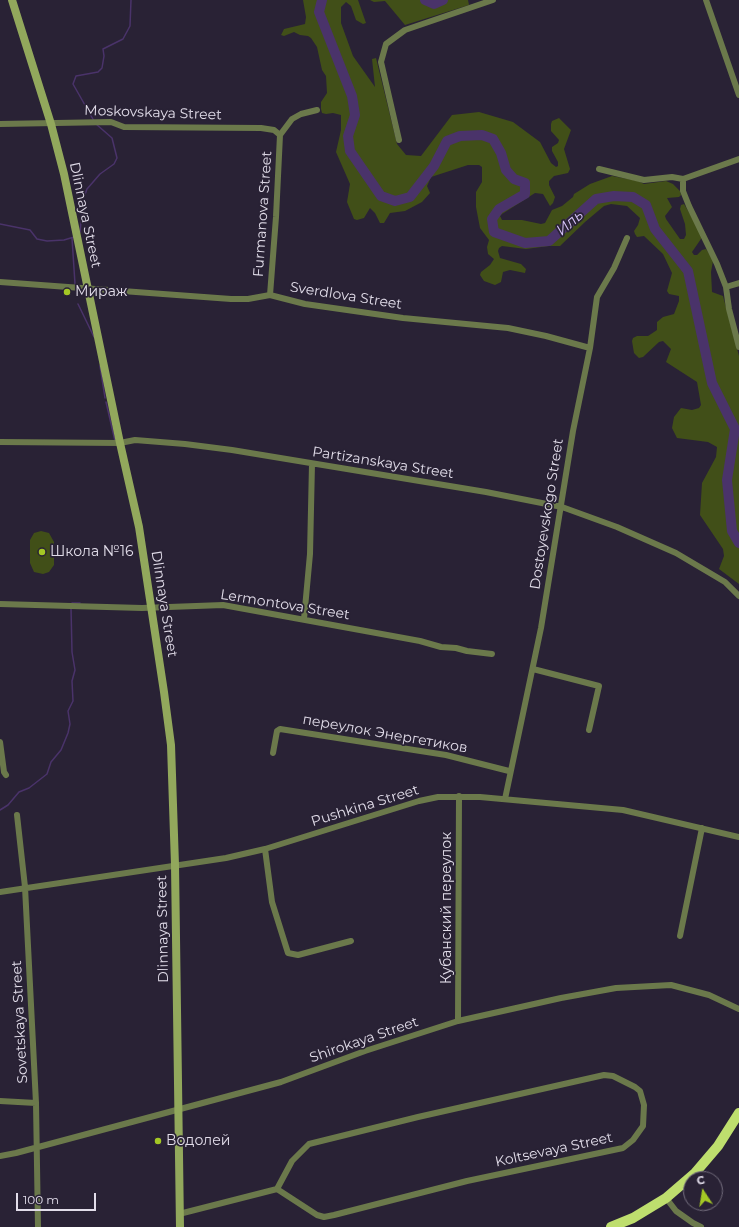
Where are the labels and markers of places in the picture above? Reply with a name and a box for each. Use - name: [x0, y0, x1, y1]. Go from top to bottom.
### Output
- place label: Мираж: [75, 284, 127, 300]
- marker: Мираж: [62, 287, 72, 297]
- place label: Школа №16: [50, 544, 134, 560]
- marker: Школа №16: [37, 547, 47, 557]
- place label: Водолей: [166, 1133, 230, 1149]
- marker: Водолей: [153, 1136, 163, 1146]

